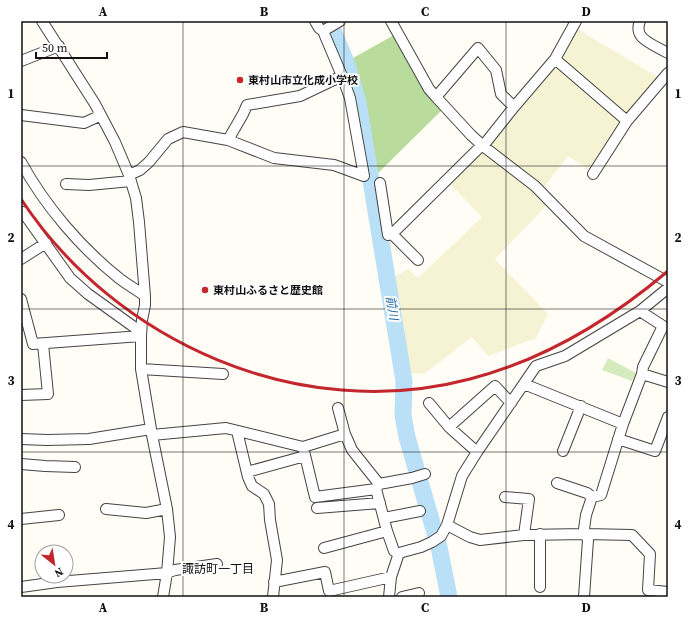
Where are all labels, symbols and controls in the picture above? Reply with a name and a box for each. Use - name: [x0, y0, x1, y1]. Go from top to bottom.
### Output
- text: A: [99, 3, 108, 20]
- text: B: [260, 3, 269, 20]
- text: C: [421, 3, 429, 20]
- text: D: [581, 3, 591, 20]
- scale bar: [36, 34, 107, 60]
- text: 50 m: [42, 40, 68, 56]
- place label: 東村山市立化成小学校: [248, 73, 358, 88]
- marker: 東村山市立化成小学校: [235, 75, 245, 85]
- text: 1: [7, 85, 15, 102]
- text: 1: [674, 85, 682, 102]
- text: 2: [7, 229, 15, 246]
- text: 2: [674, 229, 682, 246]
- place label: 東村山ふるさと歴史館: [213, 283, 323, 298]
- marker: 東村山ふるさと歴史館: [200, 285, 210, 295]
- water label: 前川: [382, 295, 402, 323]
- text: 3: [7, 372, 15, 389]
- text: 3: [674, 372, 682, 389]
- text: 4: [7, 516, 15, 533]
- text: 4: [674, 516, 682, 533]
- north arrow: [34, 544, 74, 584]
- district label: 諏訪町一丁目: [182, 561, 254, 577]
- text: N: [52, 564, 66, 581]
- text: A: [99, 599, 108, 616]
- text: B: [260, 599, 269, 616]
- text: C: [421, 599, 429, 616]
- text: D: [581, 599, 591, 616]

